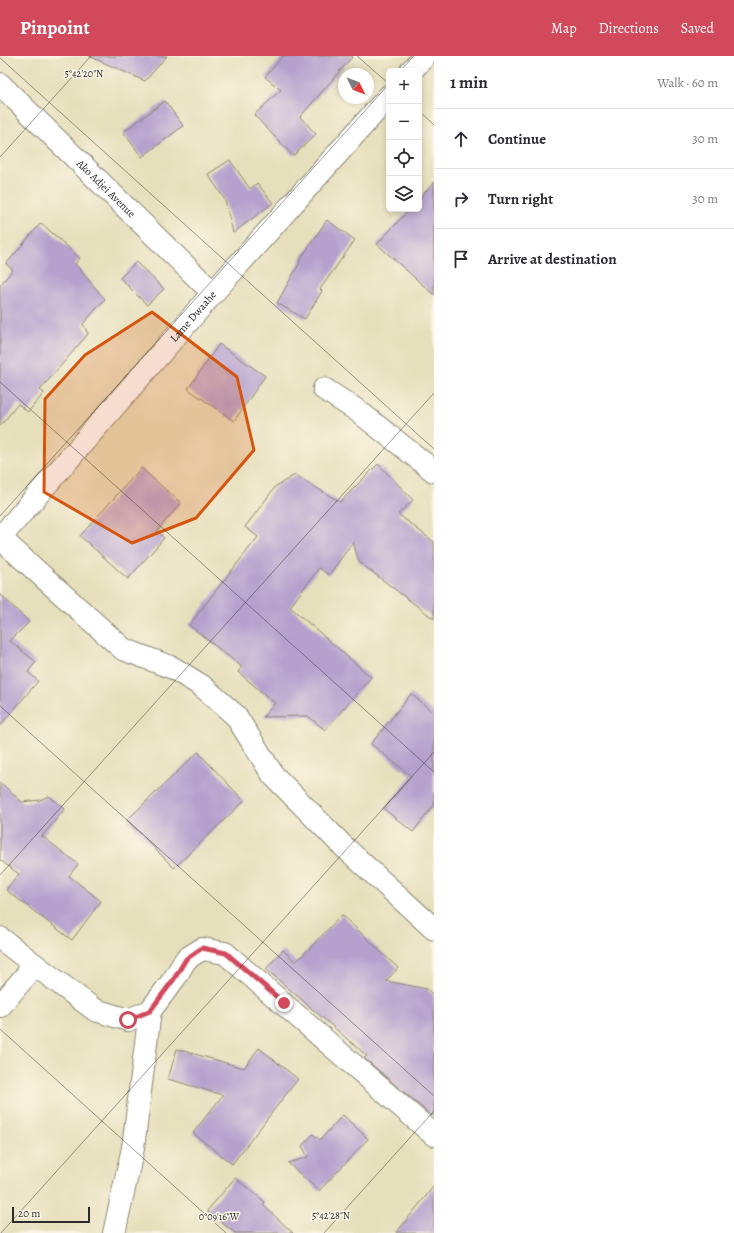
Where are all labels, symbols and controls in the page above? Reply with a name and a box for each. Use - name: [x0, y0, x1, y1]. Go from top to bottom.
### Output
- text: Pinpoint: [20, 15, 90, 41]
- text: Map: [551, 19, 577, 38]
- text: Directions: [599, 19, 659, 38]
- text: Saved: [681, 19, 714, 38]
- text: 5°42'20"N: [65, 67, 103, 80]
- north arrow: [338, 68, 374, 104]
- map controls: [386, 68, 422, 212]
- button: +: [386, 68, 422, 104]
- text: 1 min: [450, 71, 488, 94]
- text: Walk · 60 m: [657, 74, 718, 91]
- button: −: [386, 104, 422, 140]
- icon: ahead: [450, 128, 472, 150]
- text: Continue: [488, 129, 546, 149]
- text: 30 m: [692, 130, 718, 147]
- button: locate: [386, 140, 422, 176]
- street label: Ako Adjei Avenue: [73, 155, 139, 221]
- button: layers: [386, 176, 422, 212]
- icon: right: [450, 188, 472, 210]
- text: Turn right: [488, 189, 553, 209]
- text: 30 m: [692, 190, 718, 207]
- icon: arrive: [450, 248, 472, 270]
- text: Arrive at destination: [488, 249, 617, 269]
- street label: Lame Dwaahe: [166, 287, 219, 345]
- route end: [275, 994, 293, 1012]
- route start: [119, 1011, 137, 1029]
- scale bar: [12, 1205, 90, 1224]
- text: 20 m: [18, 1206, 40, 1221]
- text: 5°42'28"N: [312, 1209, 350, 1222]
- text: 0°09'16"W: [199, 1210, 240, 1223]

